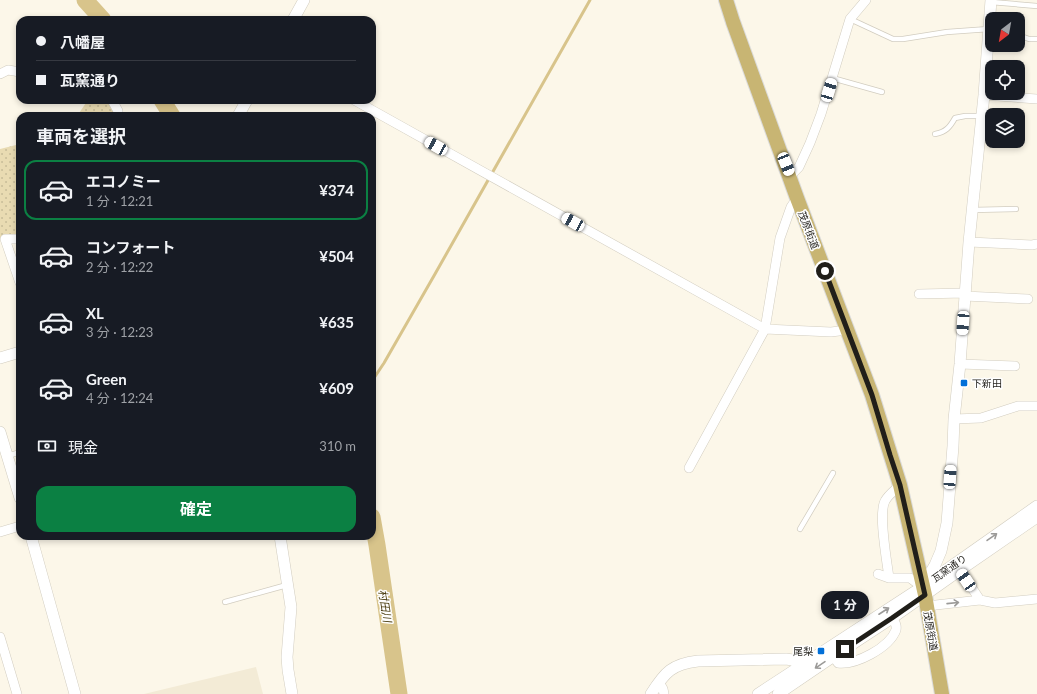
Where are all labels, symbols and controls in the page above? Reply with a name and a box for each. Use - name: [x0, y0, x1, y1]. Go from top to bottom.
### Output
- north arrow: [985, 12, 1025, 52]
- map controls: [985, 12, 1025, 148]
- text: 八幡屋: [60, 33, 105, 51]
- button: locate: [985, 60, 1025, 100]
- text: 瓦窯通り: [60, 71, 120, 89]
- car: [820, 77, 838, 103]
- button: layers: [985, 108, 1025, 148]
- text: 車両を選択: [36, 125, 126, 147]
- car: [423, 135, 449, 157]
- car: [776, 151, 796, 177]
- icon: car: [38, 172, 74, 208]
- text: エコノミー: [86, 172, 161, 190]
- text: ¥374: [319, 181, 354, 199]
- text: 1 分 · 12:21: [86, 193, 153, 209]
- street label: 茂原街道: [796, 209, 822, 251]
- car: [560, 211, 586, 233]
- icon: car: [38, 238, 74, 274]
- text: コンフォート: [86, 238, 176, 256]
- text: ¥504: [319, 247, 354, 265]
- text: 2 分 · 12:22: [86, 259, 153, 275]
- route start: [816, 262, 834, 280]
- icon: car: [38, 304, 74, 340]
- text: XL: [86, 304, 104, 322]
- car: [956, 311, 970, 335]
- text: ¥635: [319, 313, 354, 331]
- text: 3 分 · 12:23: [86, 324, 153, 340]
- icon: car: [38, 370, 74, 406]
- text: Green: [86, 370, 127, 388]
- place label: 下新田: [972, 377, 1002, 389]
- marker: 下新田: [959, 378, 969, 388]
- text: ¥609: [319, 379, 354, 397]
- text: 4 分 · 12:24: [86, 390, 153, 406]
- icon: cash: [36, 435, 58, 457]
- text: 現金: [68, 438, 98, 456]
- text: 310 m: [319, 438, 356, 454]
- car: [943, 465, 957, 489]
- button: 確定: [36, 486, 356, 532]
- one-way arrow: [986, 533, 997, 541]
- street label: 瓦窯通り: [929, 552, 969, 584]
- car: [954, 567, 978, 593]
- water label: 村田川: [376, 589, 395, 624]
- callout: 1 分: [821, 591, 869, 619]
- text: 1 分: [833, 597, 857, 613]
- one-way arrow: [946, 599, 959, 607]
- one-way arrow: [879, 607, 890, 615]
- street label: 茂原街道: [922, 610, 940, 652]
- route end: [836, 640, 854, 658]
- place label: 尾梨: [793, 645, 814, 657]
- marker: 尾梨: [816, 646, 826, 656]
- one-way arrow: [814, 661, 825, 669]

